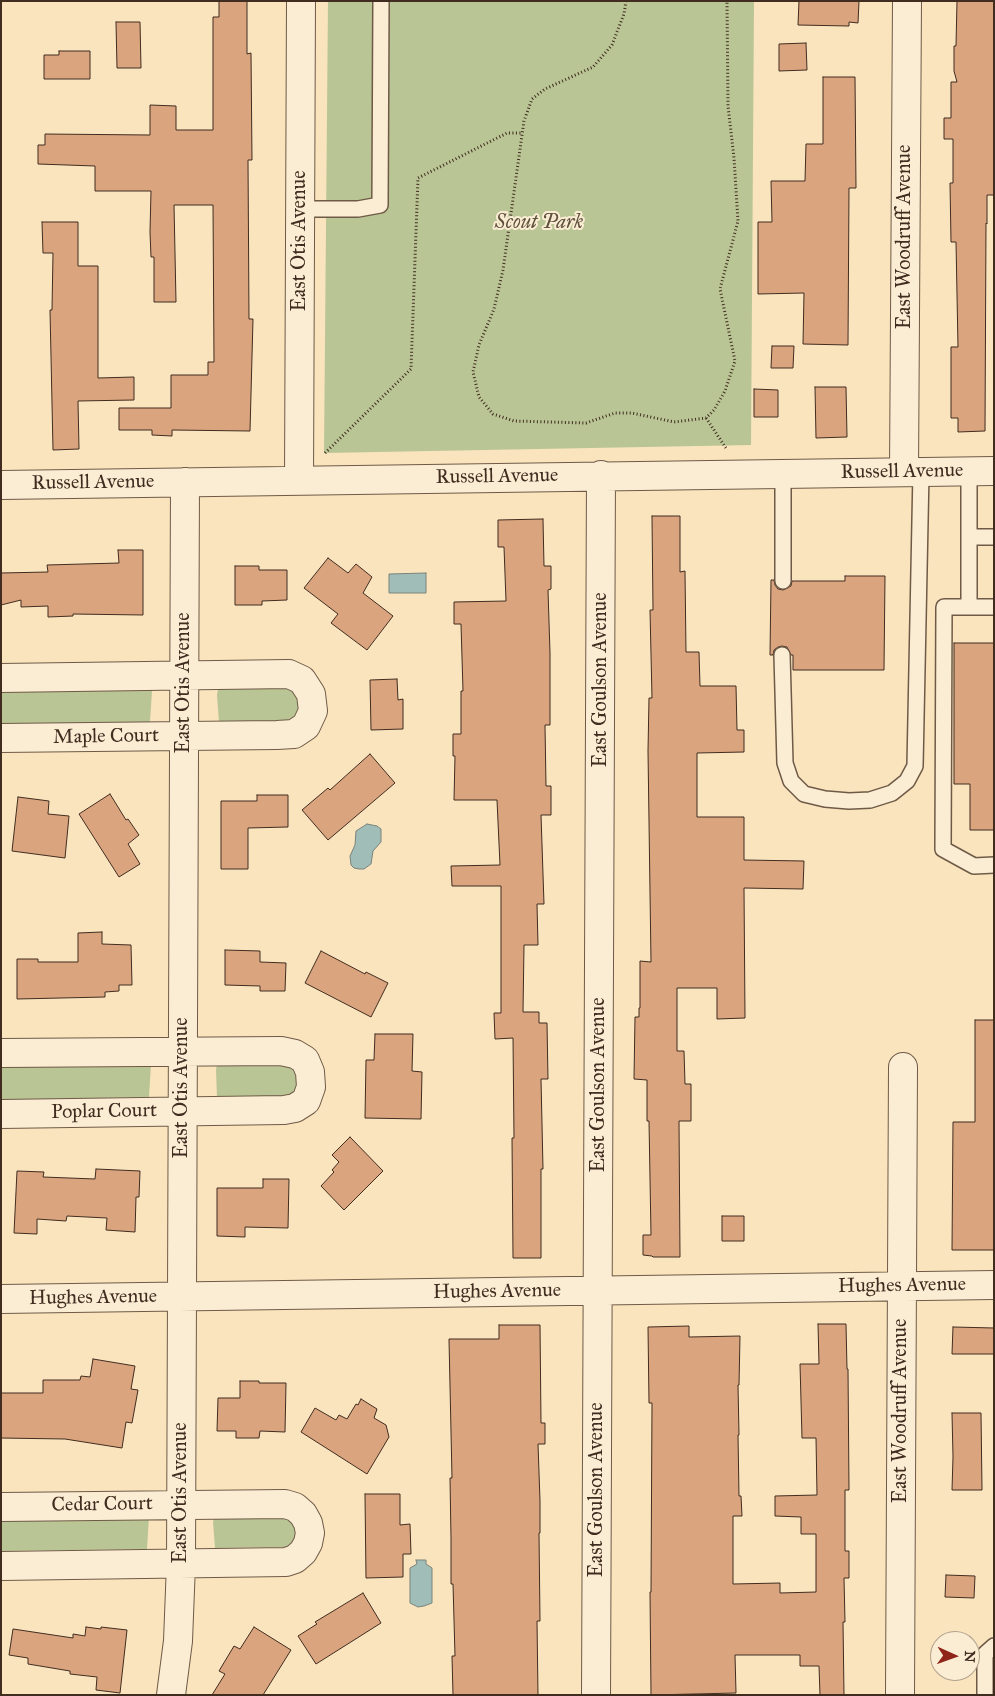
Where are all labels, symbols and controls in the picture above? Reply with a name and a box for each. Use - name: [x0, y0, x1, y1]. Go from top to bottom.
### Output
- street label: East Woodruff Avenue: [893, 145, 917, 329]
- street label: East Otis Avenue: [288, 171, 312, 311]
- park label: Scout Park: [495, 211, 583, 235]
- street label: Russell Avenue: [840, 459, 964, 485]
- street label: Russell Avenue: [435, 464, 559, 490]
- street label: Russell Avenue: [31, 470, 155, 496]
- street label: East Goulson Avenue: [589, 592, 613, 768]
- street label: East Otis Avenue: [172, 613, 196, 753]
- street label: Maple Court: [53, 724, 159, 750]
- street label: East Goulson Avenue: [587, 997, 611, 1173]
- street label: East Otis Avenue: [170, 1018, 194, 1158]
- street label: Poplar Court: [51, 1099, 157, 1125]
- street label: Hughes Avenue: [838, 1273, 966, 1299]
- street label: Hughes Avenue: [433, 1279, 561, 1305]
- street label: Hughes Avenue: [29, 1285, 157, 1311]
- street label: East Woodruff Avenue: [889, 1319, 913, 1503]
- street label: East Goulson Avenue: [585, 1402, 609, 1578]
- street label: East Otis Avenue: [169, 1423, 193, 1563]
- street label: Cedar Court: [51, 1492, 153, 1518]
- north arrow: [930, 1631, 980, 1681]
- text: N: [961, 1650, 978, 1663]

